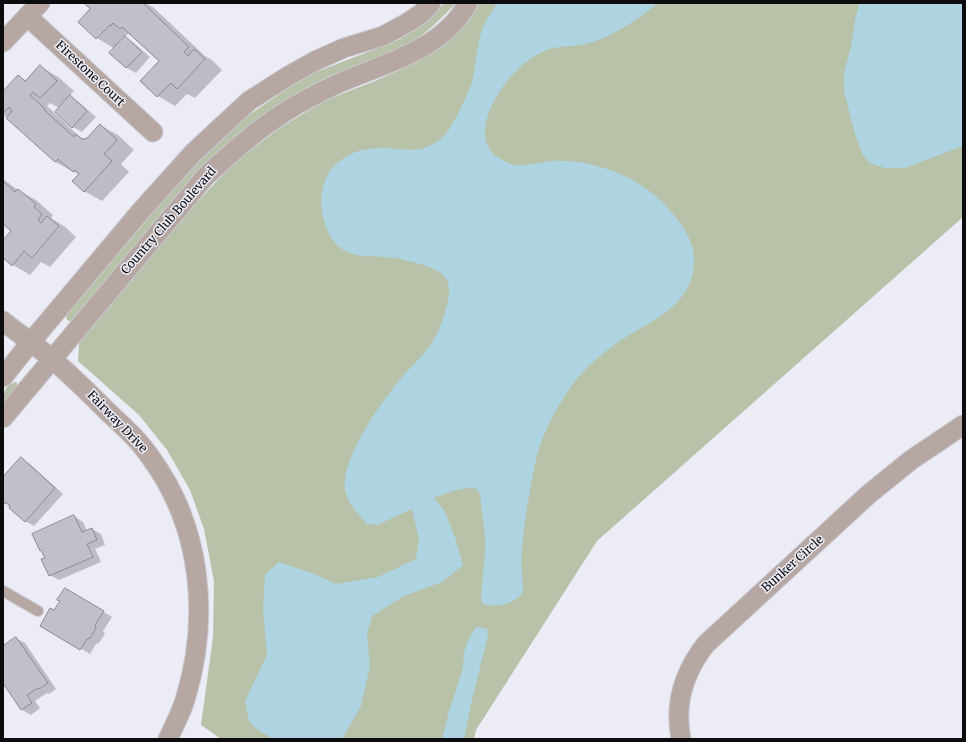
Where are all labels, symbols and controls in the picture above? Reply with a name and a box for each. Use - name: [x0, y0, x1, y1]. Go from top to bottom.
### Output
- street label: Firestone Court: [52, 38, 128, 110]
- street label: Country Club Boulevard: [119, 165, 219, 277]
- street label: Fairway Drive: [84, 388, 150, 456]
- street label: Bunker Circle: [759, 533, 827, 595]

